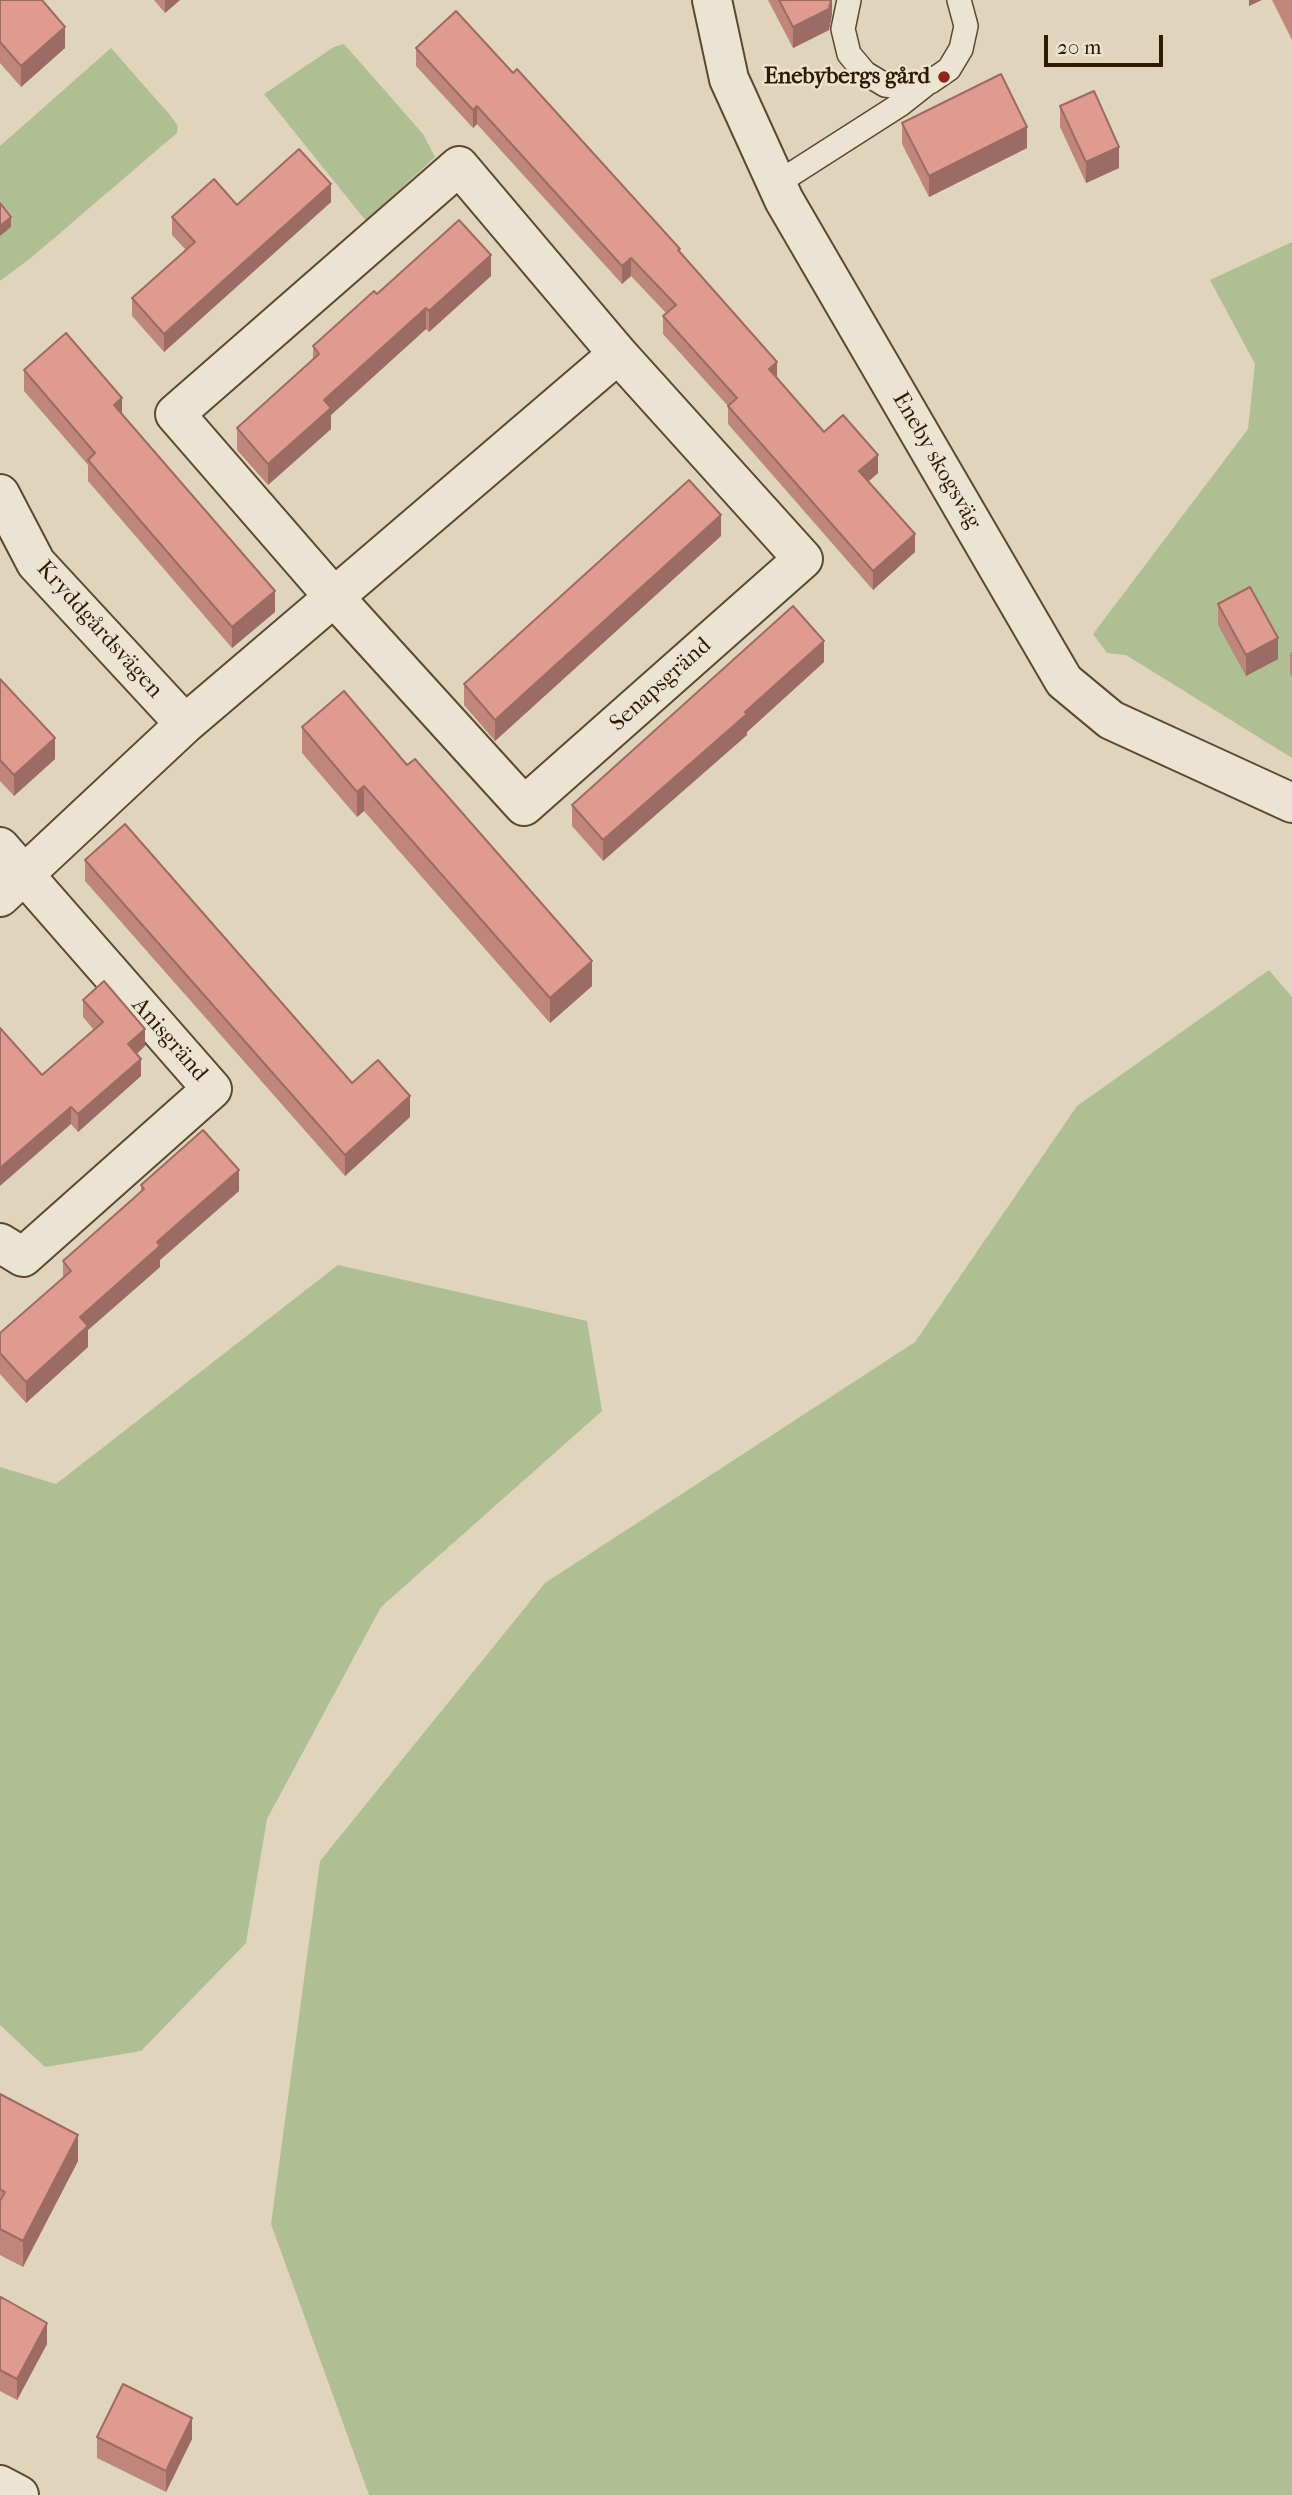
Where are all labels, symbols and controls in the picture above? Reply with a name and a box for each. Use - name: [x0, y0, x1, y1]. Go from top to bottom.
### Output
- scale bar: [1047, 21, 1166, 65]
- text: 20 m: [1057, 35, 1101, 59]
- place label: Enebybergs gård: [764, 63, 930, 91]
- marker: Enebybergs gård: [936, 69, 952, 85]
- street label: Eneby skogsväg: [886, 387, 986, 535]
- street label: Kryddgårdsvägen: [30, 556, 168, 704]
- street label: Senapsgränd: [605, 632, 717, 738]
- street label: Anisgränd: [125, 992, 213, 1088]

